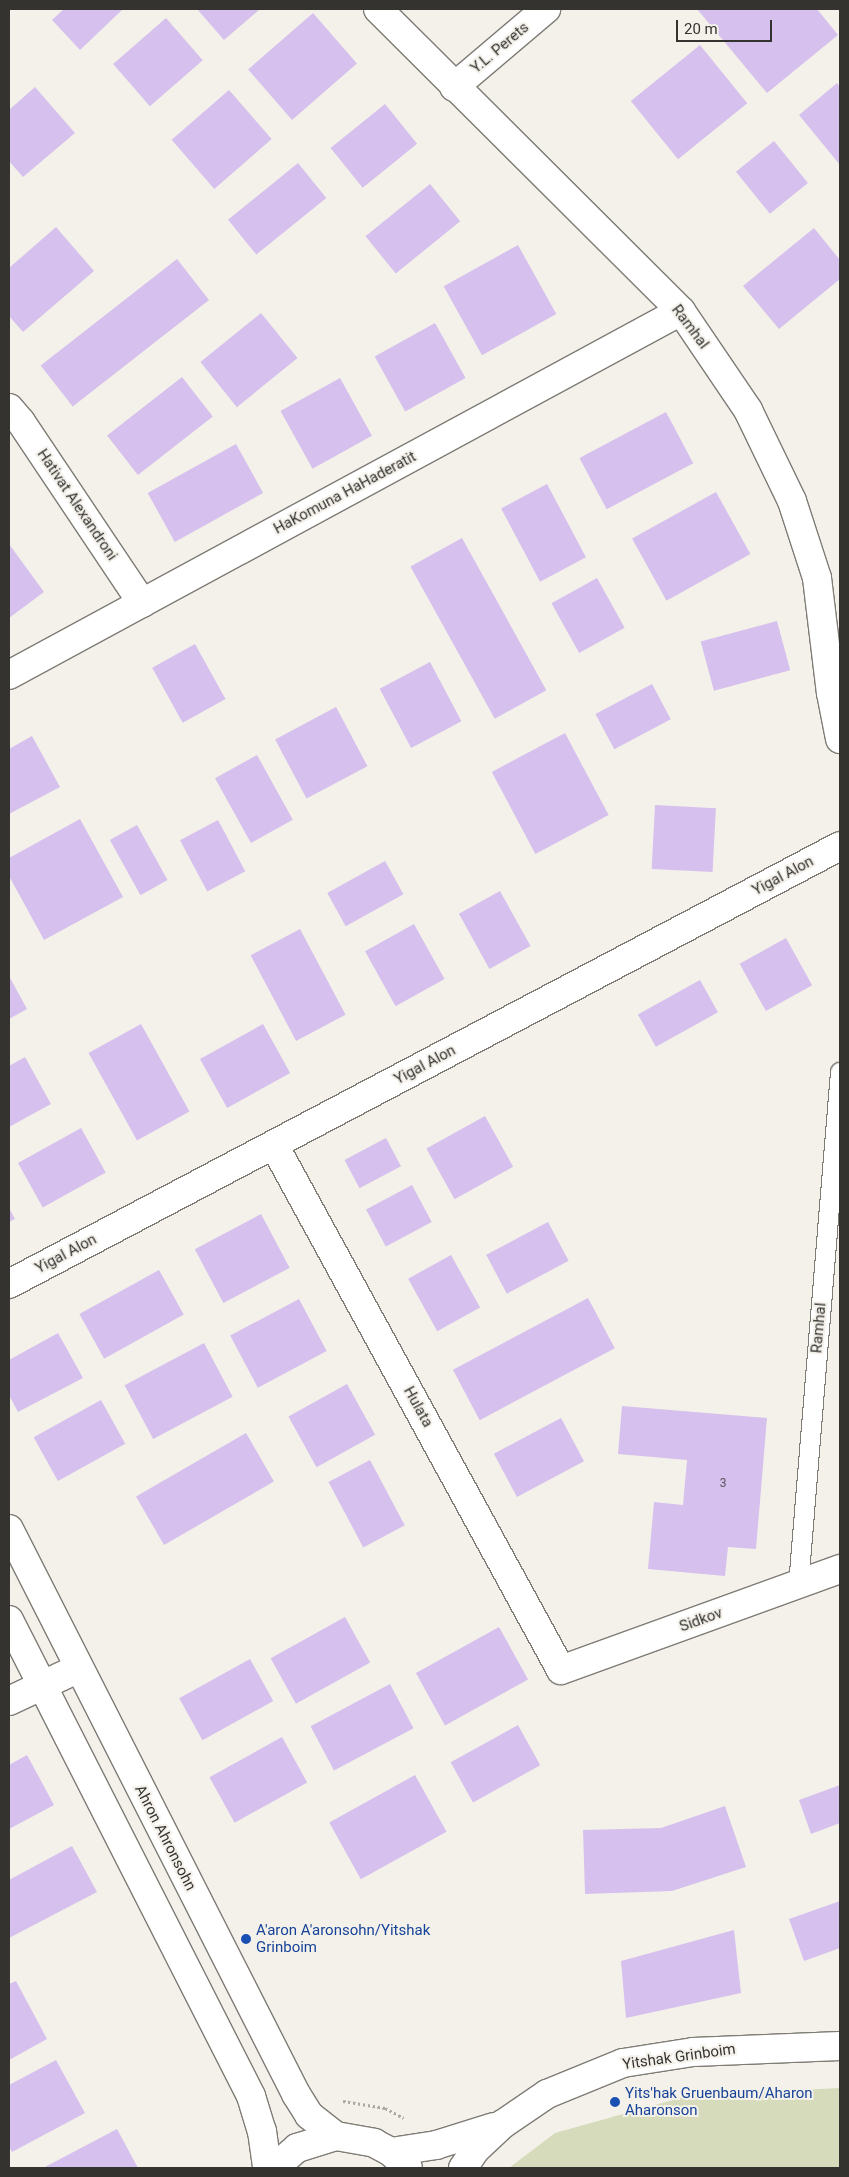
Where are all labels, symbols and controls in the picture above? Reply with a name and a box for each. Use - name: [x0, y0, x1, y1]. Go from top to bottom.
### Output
- scale bar: [679, 10, 775, 42]
- street label: Y.L. Perets: [467, 19, 533, 77]
- text: 20 m: [684, 20, 718, 38]
- street label: Ramhal: [668, 301, 712, 353]
- street label: Hativat Alexandroni: [33, 446, 121, 564]
- street label: HaKomuna HaHaderatit: [271, 448, 419, 538]
- street label: Yigal Alon: [749, 852, 817, 900]
- street label: Yigal Alon: [391, 1041, 459, 1089]
- street label: Yigal Alon: [32, 1230, 100, 1278]
- street label: Ramhal: [808, 1302, 830, 1354]
- street label: Hulata: [400, 1383, 436, 1431]
- house number: 3: [720, 1477, 726, 1491]
- street label: Sidkov: [677, 1604, 725, 1636]
- street label: Ahron Ahronsohn: [131, 1782, 199, 1894]
- place label: A'aron A'aronsohn/Yitshak Grinboim: [256, 1921, 430, 1956]
- marker: A'aron A'aronsohn/Yitshak Grinboim: [240, 1933, 252, 1945]
- street label: Yitshak Grinboim: [621, 2040, 737, 2074]
- place label: Yits'hak Gruenbaum/Aharon Aharonson: [625, 2084, 813, 2119]
- marker: Yits'hak Gruenbaum/Aharon Aharonson: [609, 2096, 621, 2108]

